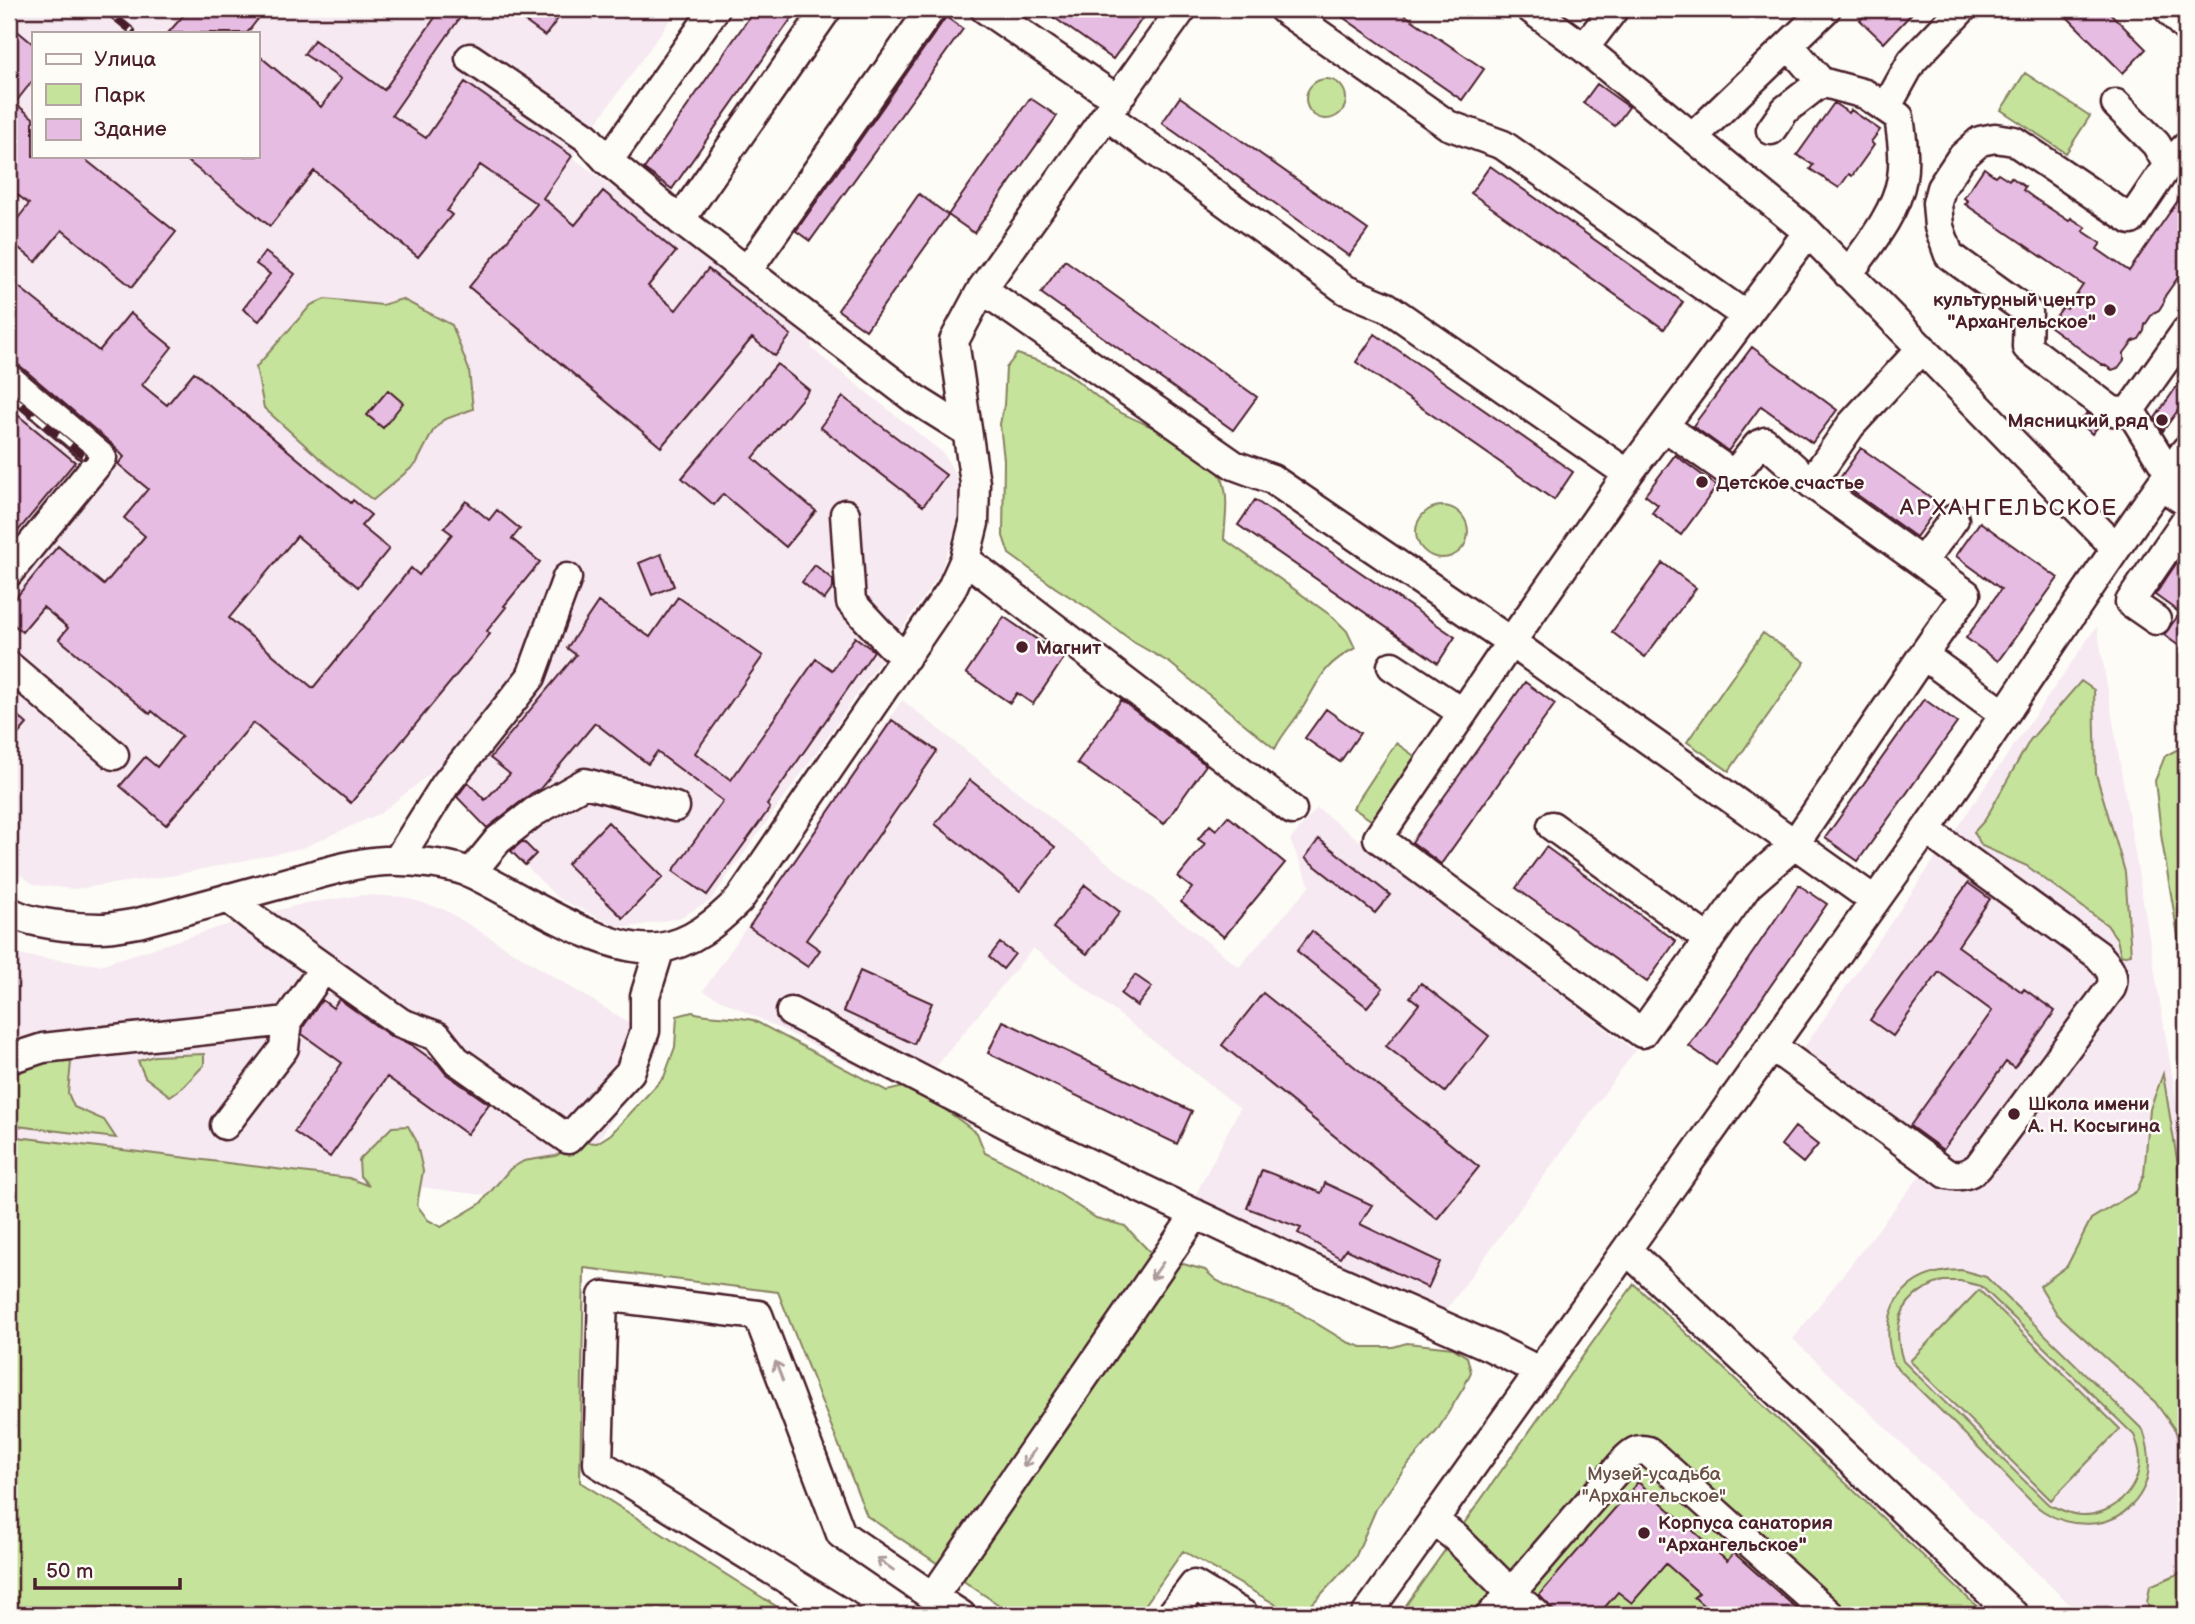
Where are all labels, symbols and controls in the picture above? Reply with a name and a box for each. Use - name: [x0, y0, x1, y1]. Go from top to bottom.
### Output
- legend: [32, 32, 259, 158]
- text: Улица: [94, 47, 157, 72]
- text: Парк: [94, 83, 145, 108]
- text: Здание: [94, 117, 167, 142]
- place label: культурный центр "Архангельское": [1933, 289, 2097, 334]
- marker: культурный центр "Архангельское": [2102, 302, 2118, 318]
- place label: Мясницкий ряд: [2008, 410, 2149, 433]
- marker: Мясницкий ряд: [2154, 412, 2170, 428]
- place label: Детское счастье: [1716, 472, 1865, 495]
- marker: Детское счастье: [1694, 474, 1710, 490]
- district label: АРХАНГЕЛЬСКОЕ: [1899, 494, 2118, 522]
- place label: Магнит: [1036, 637, 1101, 660]
- marker: Магнит: [1014, 639, 1030, 655]
- place label: Школа имени А. Н. Косыгина: [2027, 1093, 2161, 1138]
- marker: Школа имени А. Н. Косыгина: [2006, 1106, 2022, 1122]
- one-way arrow: [1150, 1261, 1164, 1280]
- one-way arrow: [772, 1360, 785, 1382]
- one-way arrow: [1022, 1448, 1036, 1467]
- park label: Музей-усадьба "Архангельское": [1582, 1463, 1726, 1508]
- place label: Корпуса санатория "Архангельское": [1658, 1512, 1833, 1557]
- marker: Корпуса санатория "Архангельское": [1636, 1525, 1652, 1541]
- scale bar: [35, 1547, 180, 1591]
- one-way arrow: [876, 1557, 895, 1571]
- text: 50 m: [46, 1559, 93, 1584]

